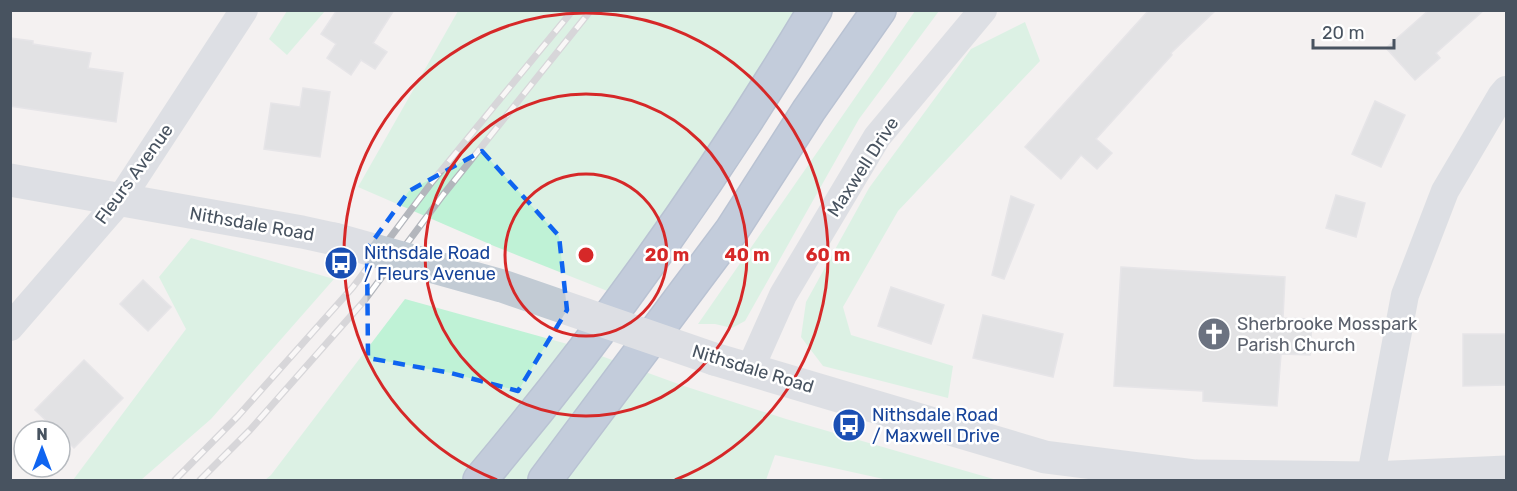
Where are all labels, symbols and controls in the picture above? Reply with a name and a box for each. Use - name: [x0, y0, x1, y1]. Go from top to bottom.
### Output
- scale bar: [1313, 12, 1394, 50]
- text: 20 m: [1322, 22, 1364, 44]
- street label: Maxwell Drive: [823, 113, 903, 221]
- street label: Fleurs Avenue: [90, 119, 178, 229]
- street label: Nithsdale Road: [188, 202, 316, 246]
- place label: Nithsdale Road / Fleurs Avenue: [364, 242, 496, 285]
- text: 20 m: [645, 244, 689, 266]
- text: 40 m: [725, 244, 769, 266]
- text: 60 m: [806, 244, 850, 266]
- bus stop icon: Nithsdale Road / Fleurs Avenue: [323, 245, 359, 281]
- centre of rings: [576, 245, 596, 265]
- place label: Sherbrooke Mosspark Parish Church: [1237, 313, 1418, 356]
- church icon: Sherbrooke Mosspark Parish Church: [1196, 316, 1232, 352]
- street label: Nithsdale Road: [689, 340, 817, 398]
- place label: Nithsdale Road / Maxwell Drive: [872, 404, 1000, 447]
- bus stop icon: Nithsdale Road / Maxwell Drive: [831, 407, 867, 443]
- north arrow: [12, 419, 72, 479]
- text: N: [36, 425, 48, 444]

